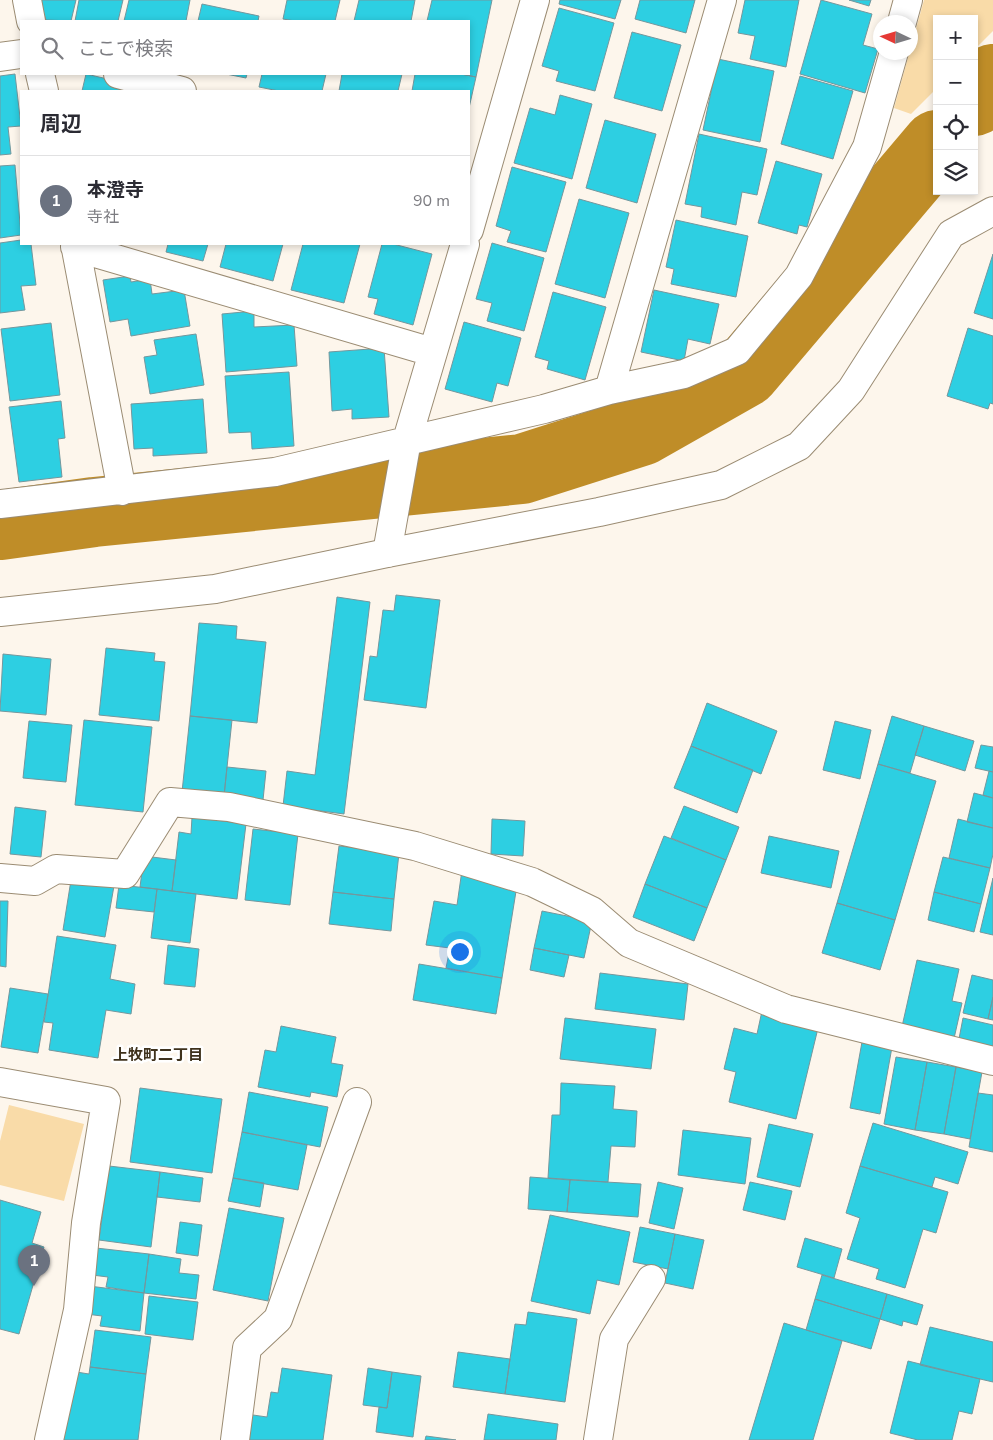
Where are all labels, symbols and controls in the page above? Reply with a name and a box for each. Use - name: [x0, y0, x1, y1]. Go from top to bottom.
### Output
- north arrow: [873, 15, 918, 60]
- map controls: [933, 15, 978, 195]
- button: +: [933, 15, 978, 60]
- search box: [20, 20, 470, 75]
- icon: search: [38, 34, 66, 62]
- text: ここで検索: [78, 36, 173, 62]
- button: −: [933, 60, 978, 105]
- button: locate: [933, 105, 978, 150]
- text: 周辺: [40, 110, 82, 138]
- button: layers: [933, 150, 978, 195]
- text: 本澄寺: [87, 177, 144, 203]
- text: 1: [51, 190, 61, 212]
- text: 90 m: [413, 190, 450, 212]
- text: 寺社: [87, 206, 119, 228]
- your location: [447, 939, 473, 965]
- district label: 上牧町二丁目: [113, 1045, 203, 1065]
- pin: 1: [18, 1245, 50, 1286]

